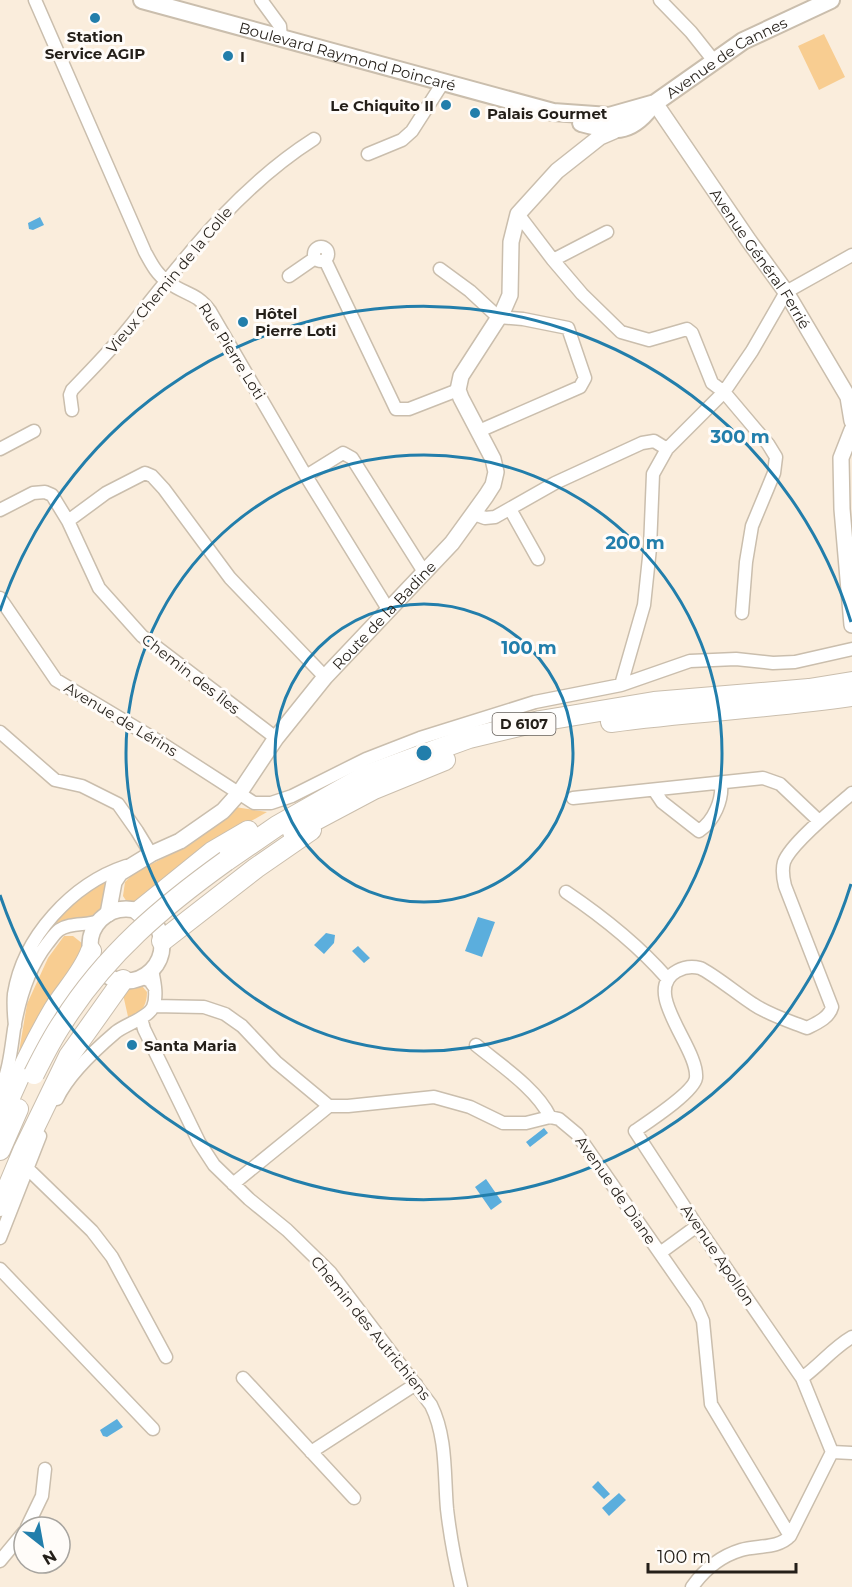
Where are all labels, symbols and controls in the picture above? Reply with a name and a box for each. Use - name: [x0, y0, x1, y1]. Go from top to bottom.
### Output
- marker: Station Service AGIP: [88, 11, 102, 25]
- street label: Avenue de Cannes: [662, 12, 790, 102]
- street label: Boulevard Raymond Poincaré: [237, 17, 458, 95]
- place label: Station Service AGIP: [45, 27, 145, 63]
- place label: I: [240, 47, 245, 66]
- marker: I: [221, 49, 235, 63]
- place label: Le Chiquito II: [330, 96, 434, 115]
- marker: Le Chiquito II: [439, 98, 453, 112]
- place label: Palais Gourmet: [487, 104, 608, 123]
- marker: Palais Gourmet: [468, 106, 482, 120]
- street label: Avenue Général Ferrié: [706, 184, 815, 332]
- street label: Vieux Chemin de la Colle: [102, 203, 236, 357]
- street label: Rue Pierre Loti: [195, 299, 269, 403]
- place label: Hôtel Pierre Loti: [255, 304, 336, 340]
- marker: Hôtel Pierre Loti: [236, 315, 250, 329]
- text: 300 m: [709, 426, 770, 448]
- text: 200 m: [605, 532, 665, 554]
- street label: Route de la Badine: [328, 557, 440, 673]
- street label: Chemin des Îles: [138, 630, 244, 718]
- text: 100 m: [501, 637, 557, 659]
- street label: Avenue de Lérins: [61, 678, 181, 760]
- road number: D 6107: [492, 713, 556, 735]
- centre of rings: [414, 743, 434, 763]
- place label: Santa Maria: [144, 1036, 237, 1055]
- marker: Santa Maria: [125, 1038, 139, 1052]
- street label: Avenue de Diane: [571, 1132, 661, 1248]
- street label: Avenue Apollon: [677, 1201, 759, 1309]
- street label: Chemin des Autrichiens: [307, 1252, 435, 1404]
- north arrow: [12, 1515, 72, 1575]
- scale bar: [648, 1536, 796, 1574]
- text: N: [39, 1546, 60, 1569]
- text: 100 m: [657, 1546, 711, 1568]

